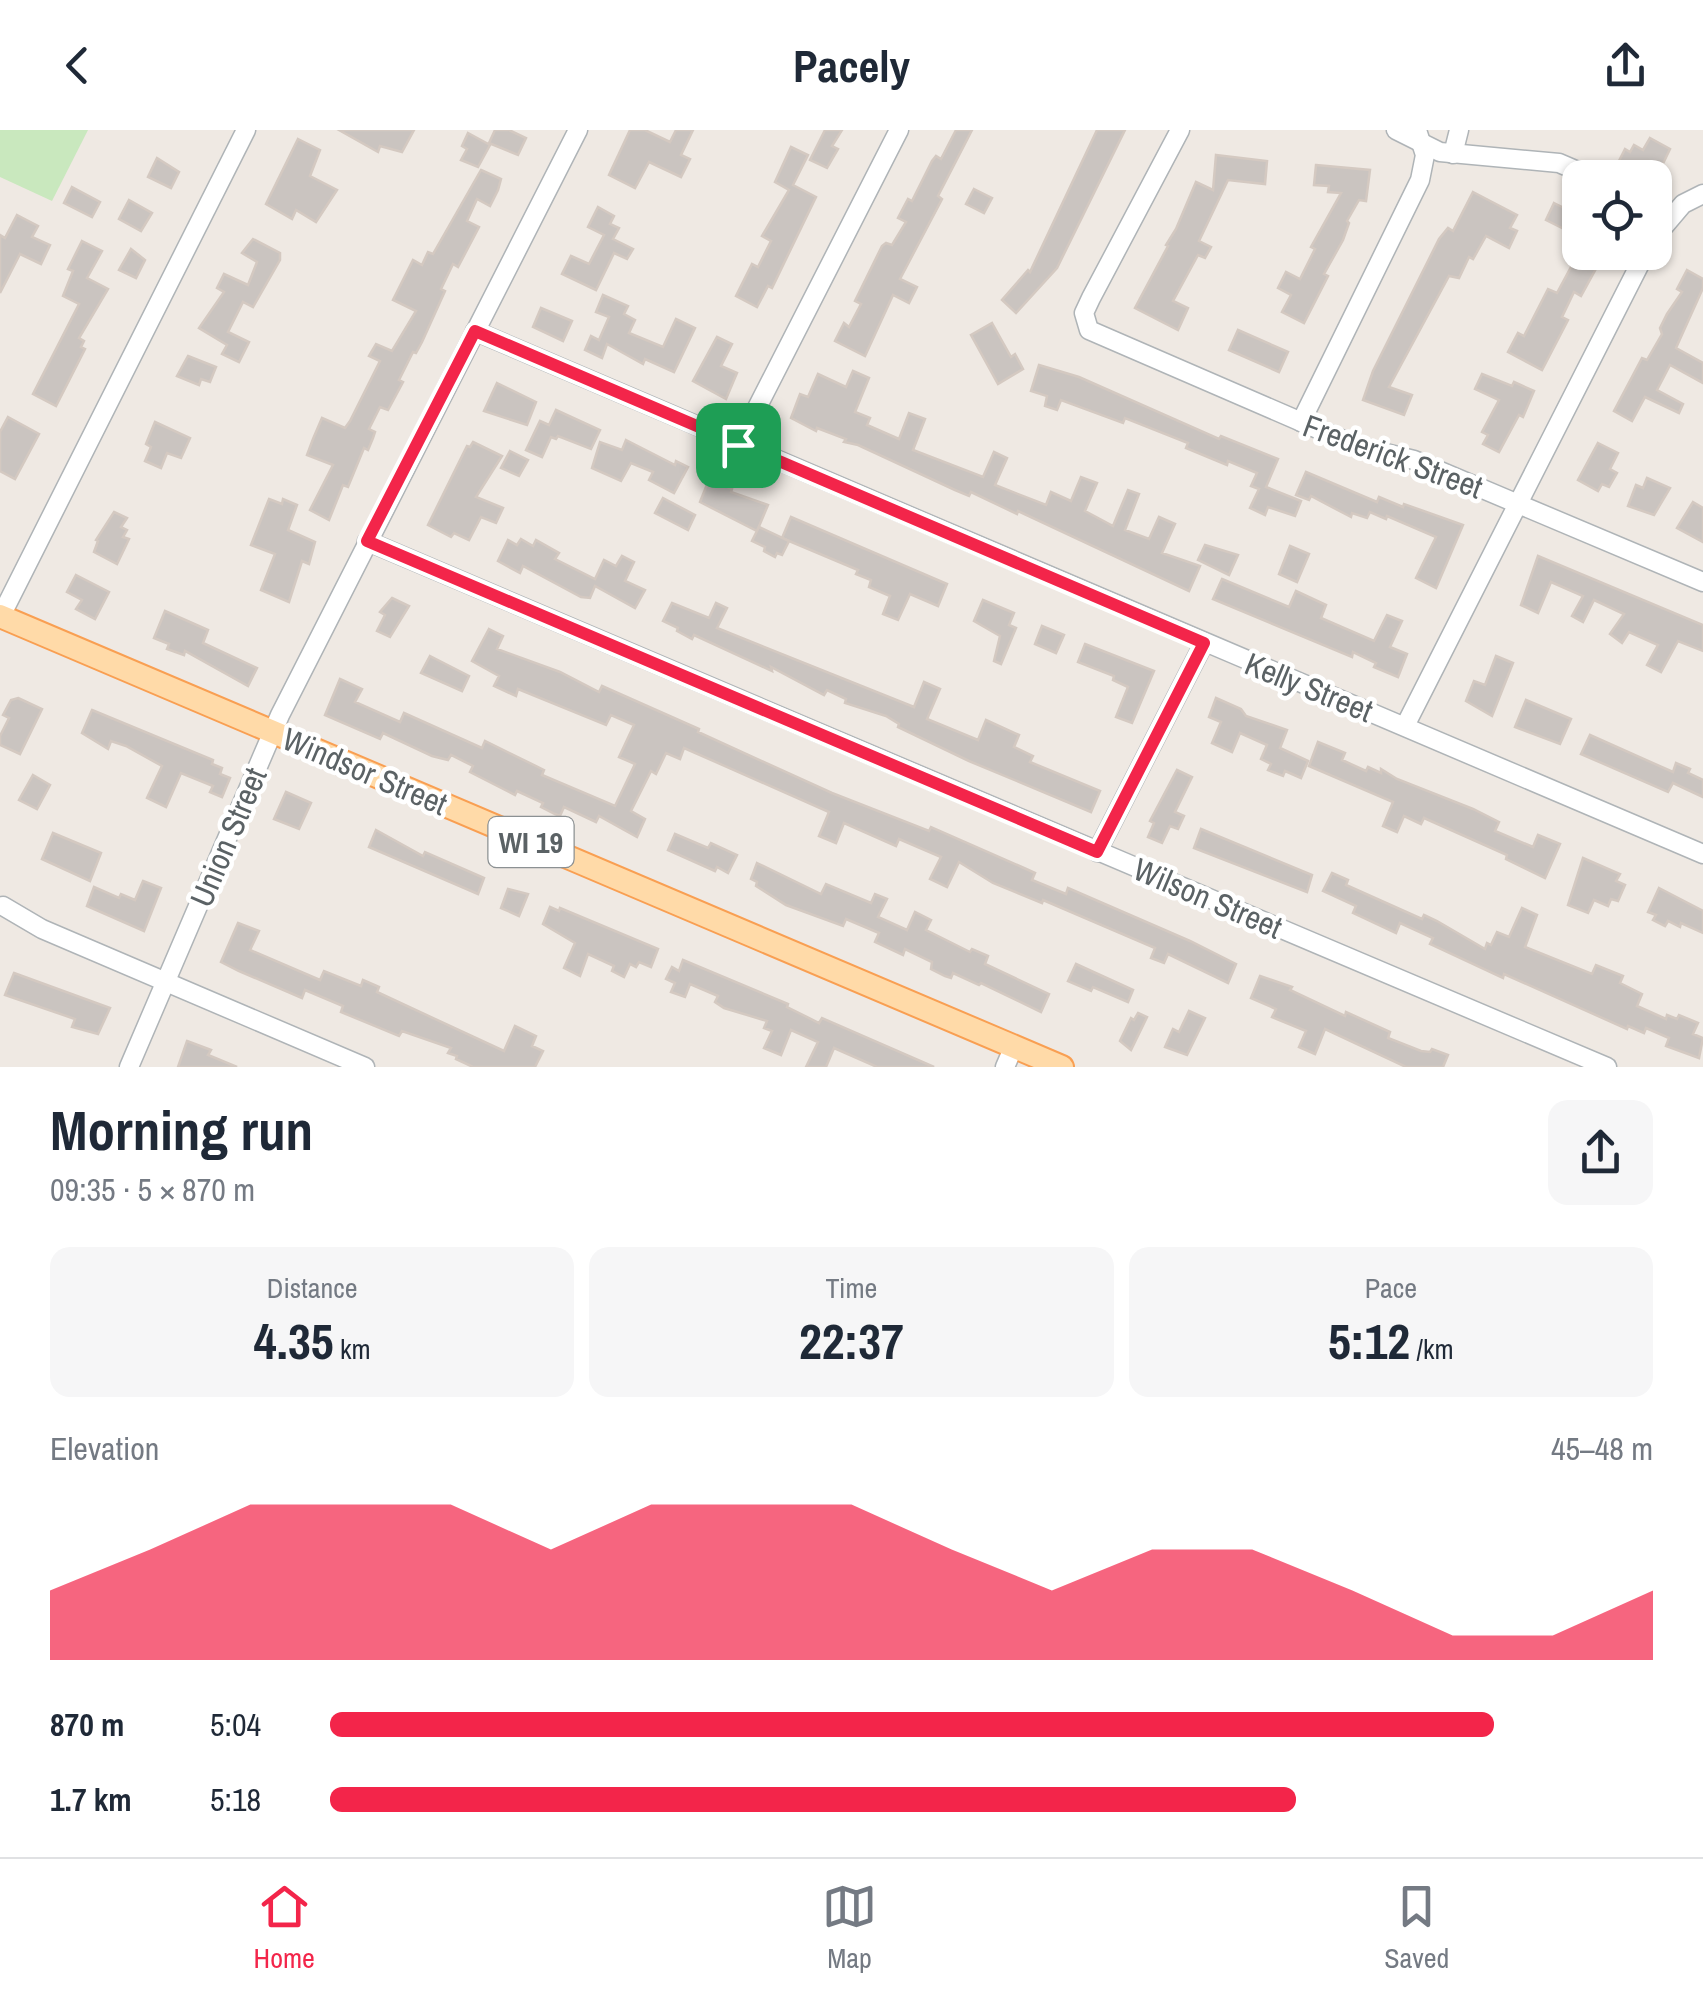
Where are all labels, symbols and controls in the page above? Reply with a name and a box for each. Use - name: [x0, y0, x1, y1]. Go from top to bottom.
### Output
- text: Pacely: [793, 35, 910, 96]
- icon: back: [50, 38, 105, 93]
- icon: share: [1598, 38, 1653, 93]
- map controls: [1562, 160, 1672, 270]
- button: locate: [1562, 160, 1672, 270]
- pin: [696, 403, 781, 488]
- street label: Frederick Street: [1297, 404, 1489, 508]
- icon: arrive: [711, 418, 766, 473]
- street label: Kelly Street: [1239, 642, 1379, 732]
- street label: Windsor Street: [276, 717, 454, 825]
- street label: Union Street: [179, 761, 277, 913]
- road number: WI 19: [488, 817, 574, 867]
- street label: Wilson Street: [1127, 847, 1289, 949]
- text: Morning run: [50, 1093, 313, 1167]
- button: share: [1548, 1100, 1653, 1205]
- text: 09:35 · 5 × 870 m: [50, 1168, 255, 1211]
- text: Distance: [267, 1269, 357, 1307]
- text: Time: [826, 1269, 877, 1307]
- text: Pace: [1365, 1269, 1417, 1307]
- text: 4.35: [254, 1307, 334, 1375]
- text: 22:37: [799, 1307, 904, 1375]
- text: 5:12: [1328, 1307, 1410, 1375]
- text: km: [334, 1330, 371, 1368]
- text: /km: [1410, 1330, 1454, 1368]
- text: Elevation: [50, 1427, 159, 1470]
- text: 45–48 m: [1551, 1427, 1653, 1470]
- text: 870 m: [50, 1703, 124, 1746]
- text: 5:04: [210, 1703, 261, 1746]
- text: 1.7 km: [50, 1778, 132, 1821]
- text: 5:18: [210, 1778, 261, 1821]
- tab: Home: [254, 1879, 315, 1977]
- tab: Map: [822, 1879, 877, 1977]
- tab: Saved: [1384, 1879, 1449, 1977]

